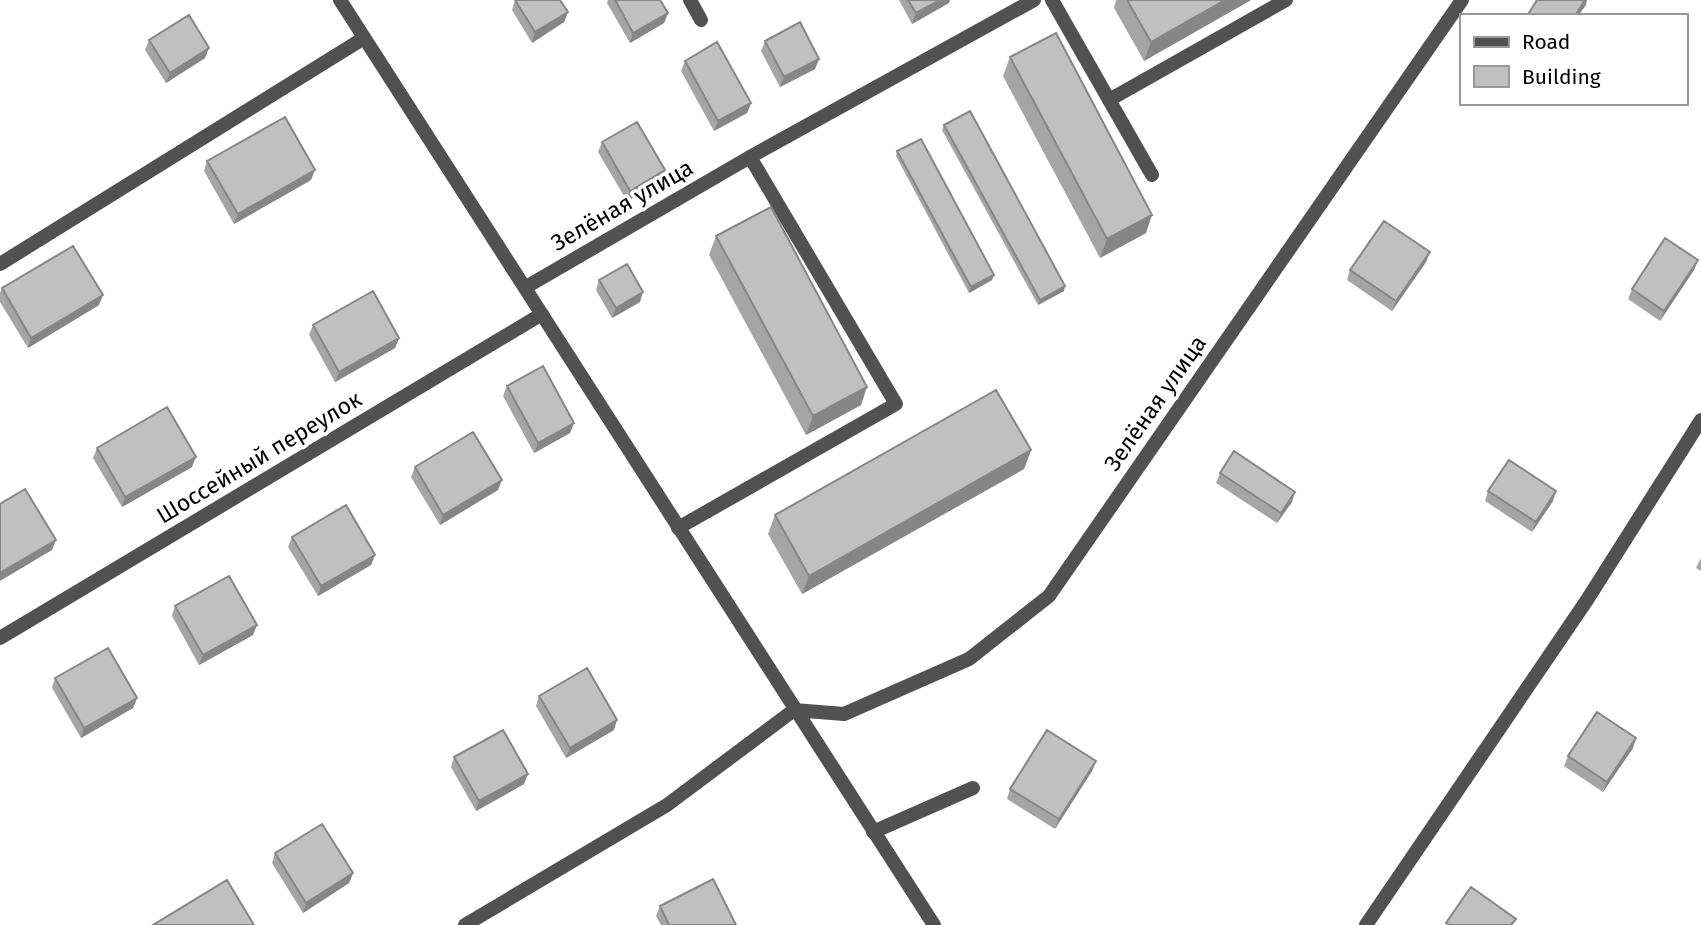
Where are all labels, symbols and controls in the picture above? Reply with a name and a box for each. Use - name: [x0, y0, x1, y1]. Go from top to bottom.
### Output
- legend: [1460, 14, 1687, 105]
- text: Road: [1522, 29, 1570, 55]
- text: Building: [1522, 64, 1601, 90]
- street label: Зелёная улица: [546, 153, 698, 257]
- street label: Зелёная улица: [1098, 330, 1212, 476]
- street label: Шоссейный переулок: [151, 385, 367, 529]

